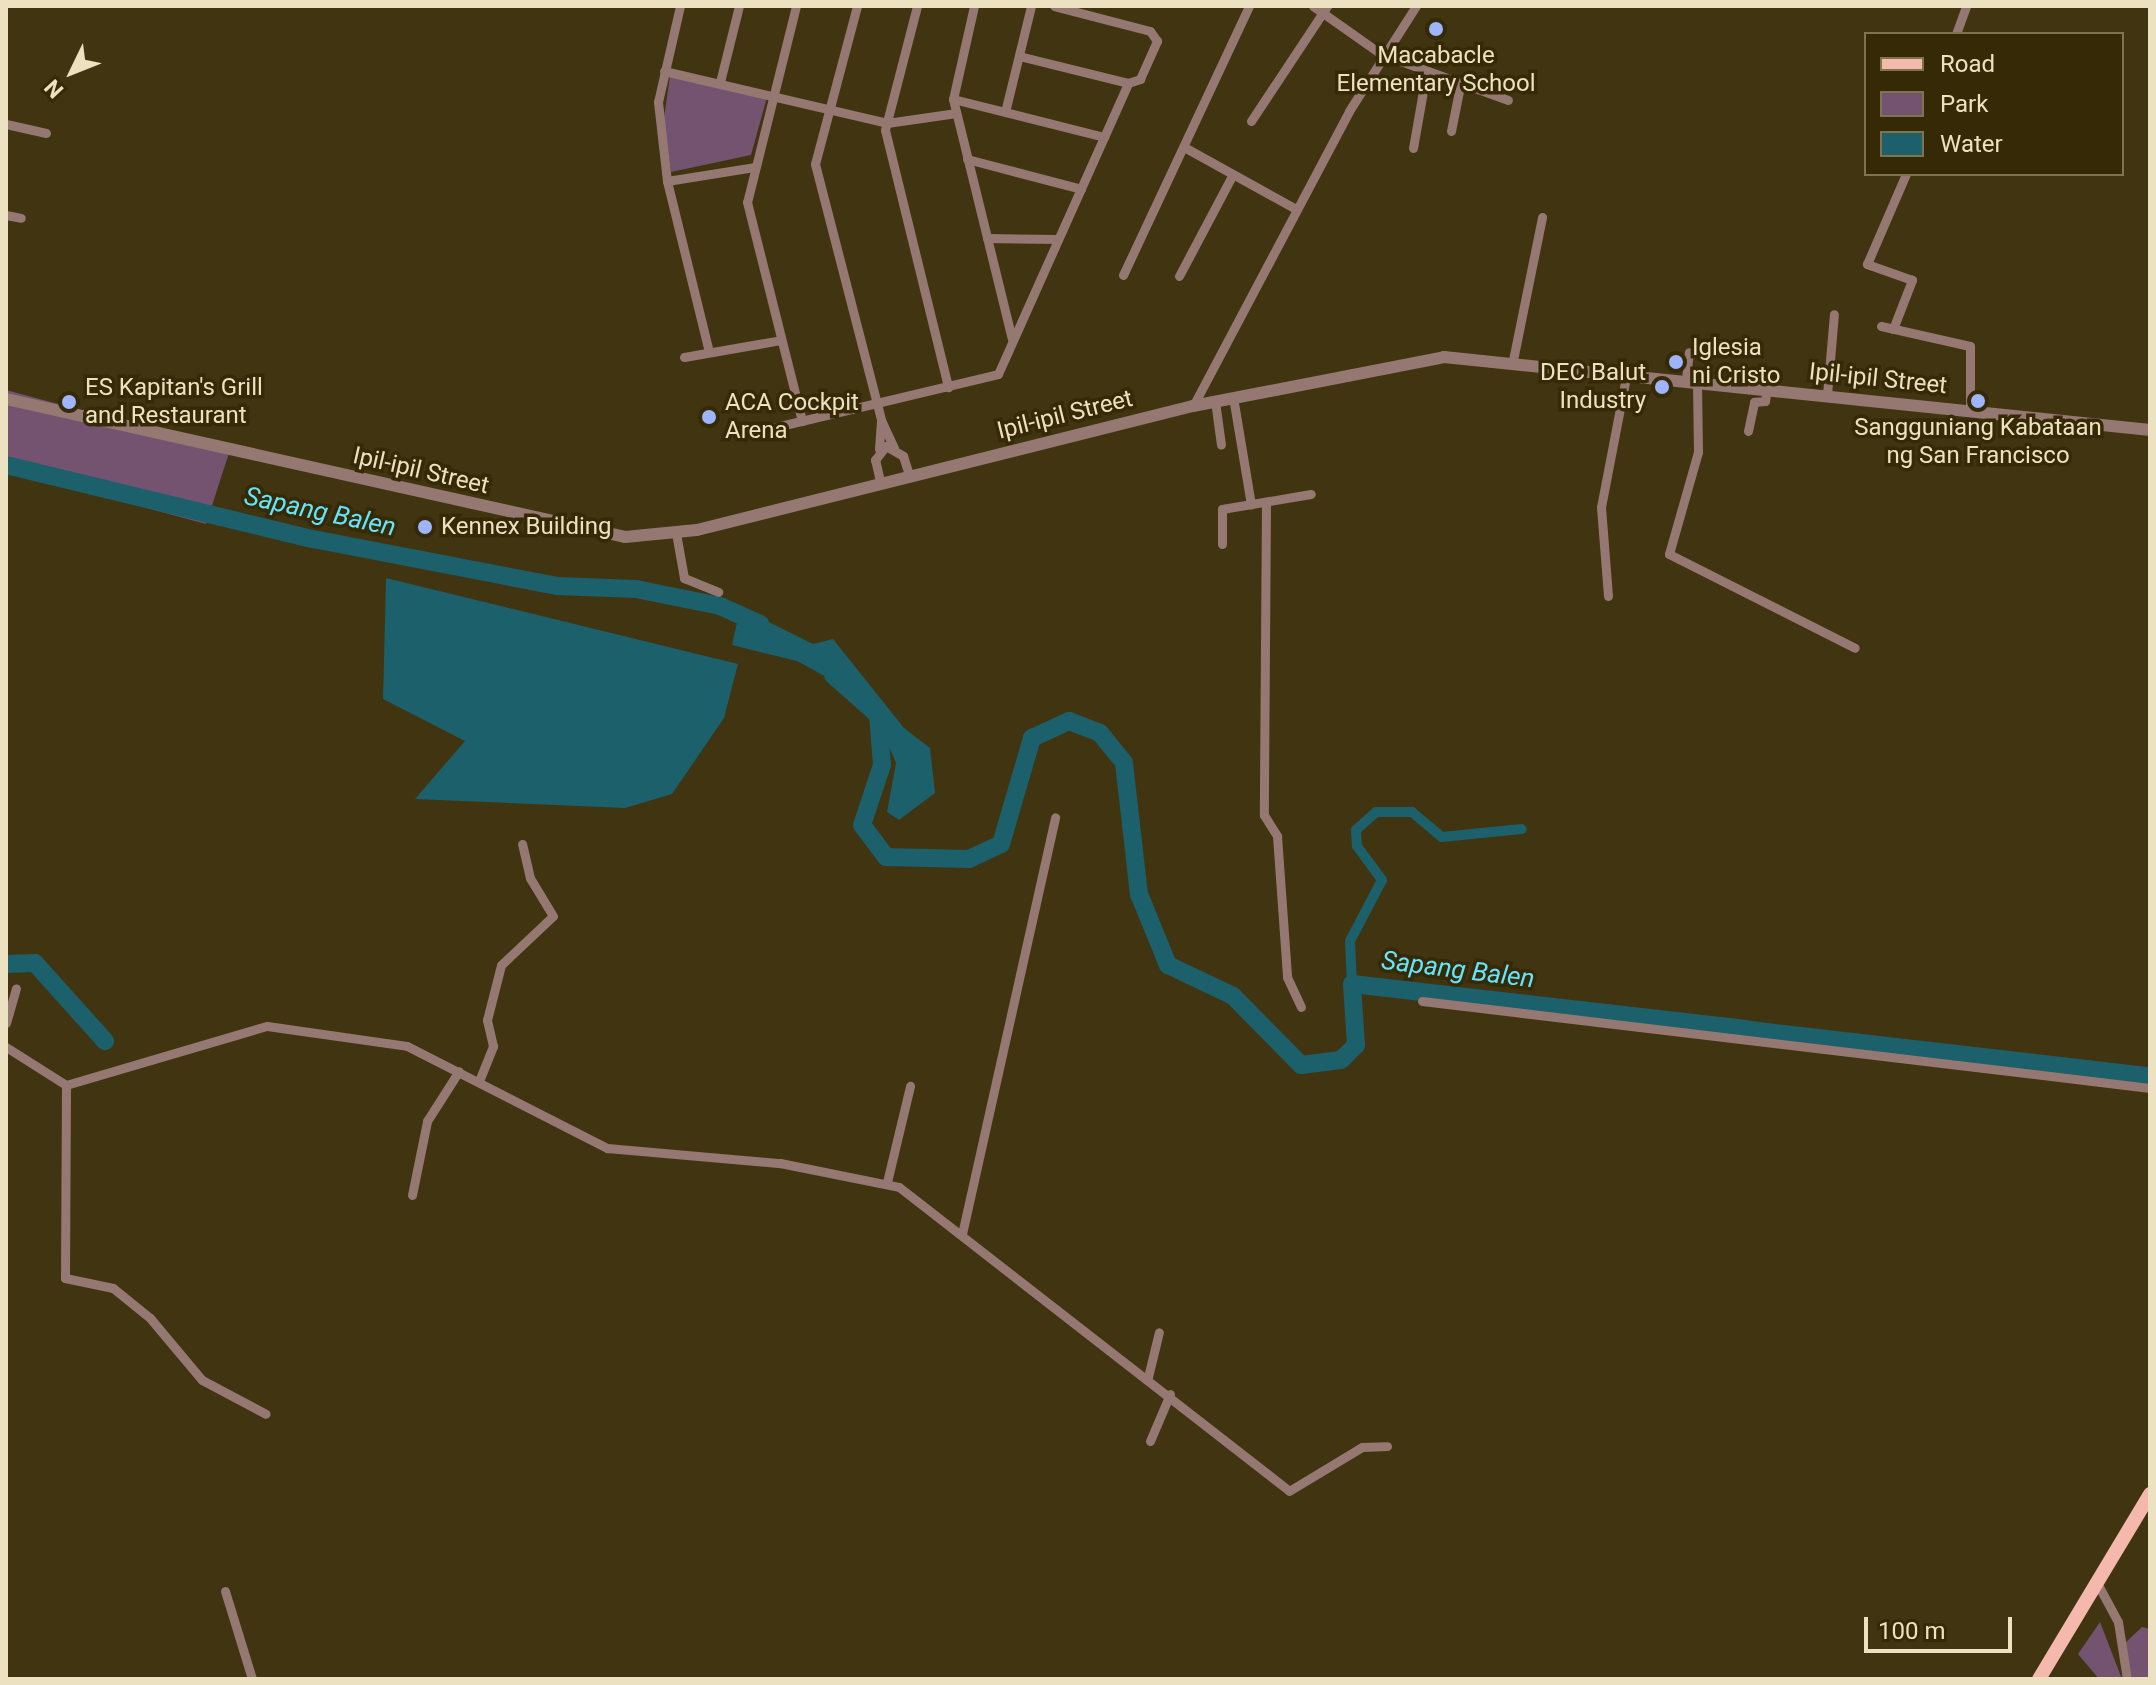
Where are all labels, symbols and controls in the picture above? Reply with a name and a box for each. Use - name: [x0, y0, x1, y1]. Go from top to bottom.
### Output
- marker: Macabacle Elementary School: [1427, 20, 1445, 38]
- north arrow: [32, 32, 112, 112]
- legend: [1864, 32, 2124, 176]
- place label: Macabacle Elementary School: [1336, 42, 1536, 98]
- text: Road: [1940, 50, 1995, 78]
- text: N: [40, 75, 69, 103]
- text: Park: [1940, 90, 1988, 118]
- text: Water: [1940, 130, 2003, 158]
- place label: Iglesia ni Cristo: [1692, 334, 1780, 390]
- marker: Iglesia ni Cristo: [1667, 353, 1685, 371]
- street label: Ipil-ipil Street: [1808, 357, 1948, 401]
- place label: DEC Balut Industry: [1540, 359, 1646, 415]
- place label: ES Kapitan's Grill and Restaurant: [85, 374, 263, 430]
- marker: DEC Balut Industry: [1653, 378, 1671, 396]
- street label: Ipil-ipil Street: [994, 384, 1136, 446]
- place label: ACA Cockpit Arena: [725, 389, 859, 445]
- marker: Sangguniang Kabataan ng San Francisco: [1969, 392, 1987, 410]
- marker: ES Kapitan's Grill and Restaurant: [60, 393, 78, 411]
- marker: ACA Cockpit Arena: [700, 408, 718, 426]
- place label: Sangguniang Kabataan ng San Francisco: [1854, 414, 2102, 470]
- street label: Ipil-ipil Street: [350, 441, 492, 501]
- water label: Sapang Balen: [241, 481, 399, 543]
- place label: Kennex Building: [441, 513, 612, 541]
- marker: Kennex Building: [416, 518, 434, 536]
- water label: Sapang Balen: [1380, 945, 1536, 995]
- scale bar: [1868, 1601, 2016, 1651]
- text: 100 m: [1878, 1617, 1945, 1645]

